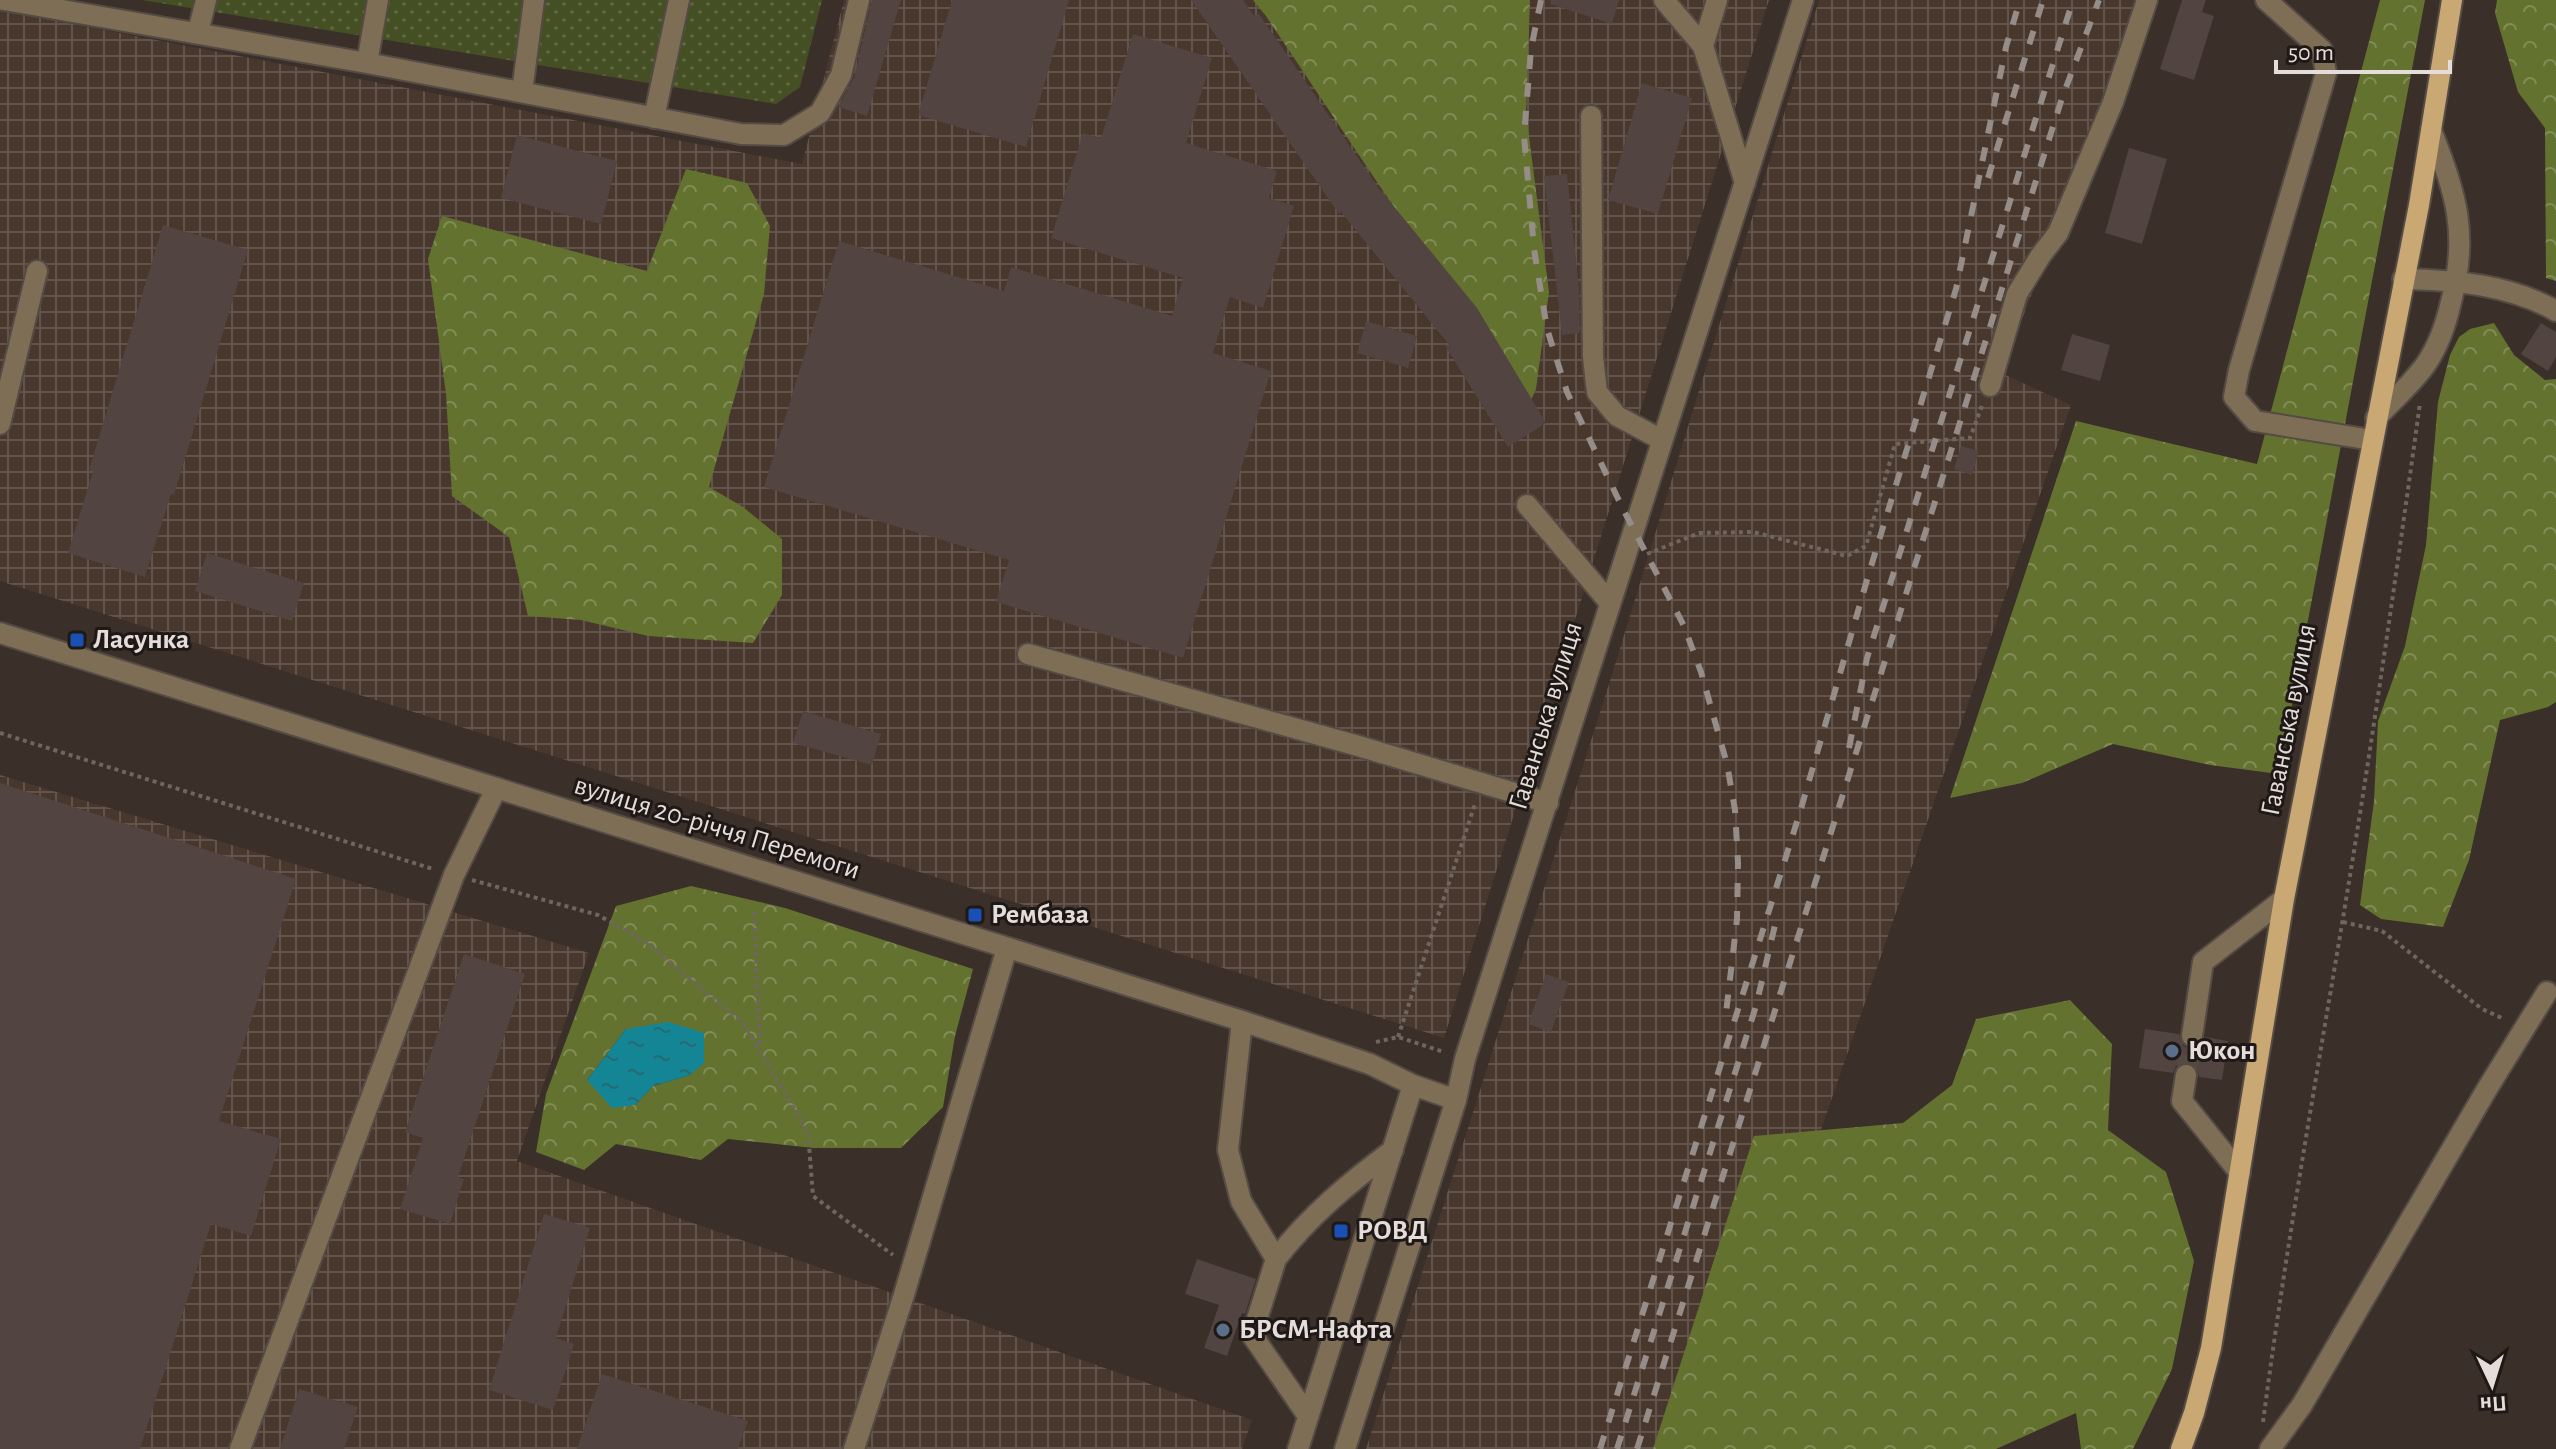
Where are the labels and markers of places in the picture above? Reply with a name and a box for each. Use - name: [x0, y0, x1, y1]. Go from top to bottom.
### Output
- place label: Ласунка: [93, 626, 189, 654]
- marker: Ласунка: [68, 631, 86, 649]
- place label: Рембаза: [991, 901, 1089, 929]
- marker: Рембаза: [966, 906, 984, 924]
- place label: Юкон: [2188, 1037, 2256, 1065]
- marker: Юкон: [2163, 1042, 2181, 1060]
- place label: РОВД: [1357, 1217, 1427, 1245]
- marker: РОВД: [1332, 1222, 1350, 1240]
- place label: БРСМ-Нафта: [1239, 1316, 1392, 1344]
- marker: БРСМ-Нафта: [1214, 1321, 1232, 1339]

